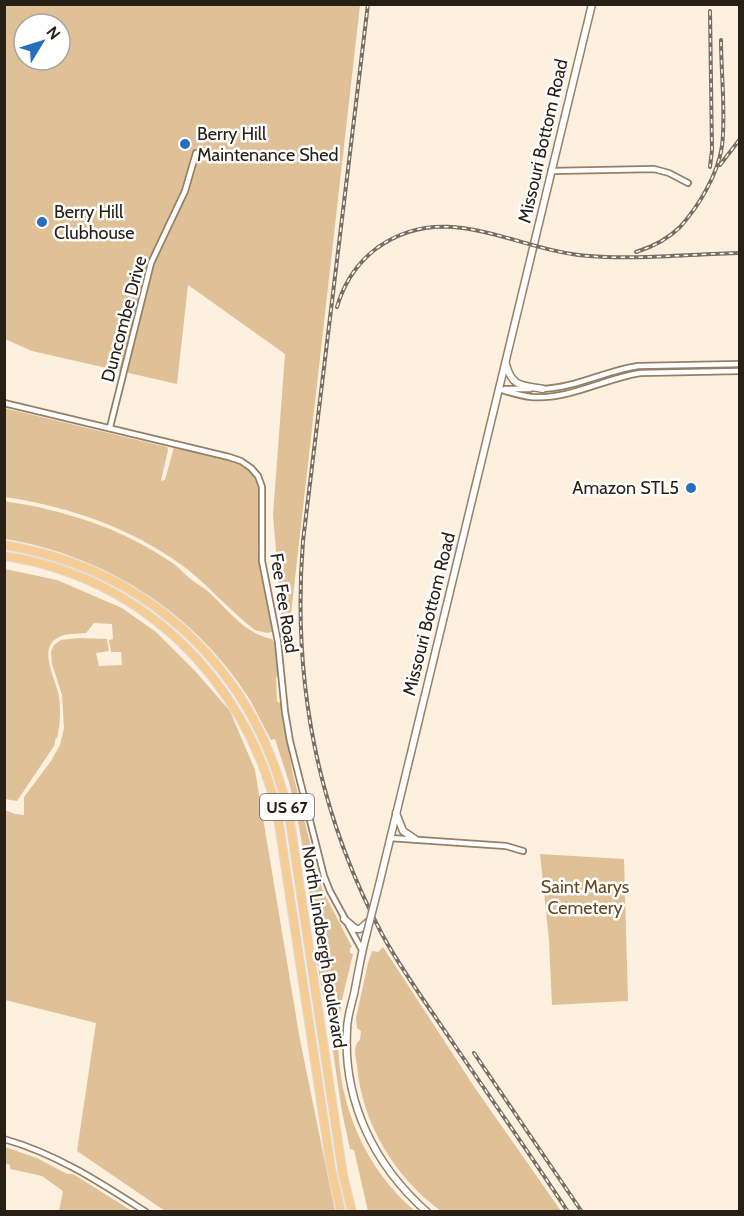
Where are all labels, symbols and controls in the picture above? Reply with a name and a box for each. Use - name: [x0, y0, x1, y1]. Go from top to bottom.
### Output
- north arrow: [12, 12, 72, 72]
- text: N: [42, 23, 64, 43]
- street label: Missouri Bottom Road: [513, 57, 573, 225]
- place label: Berry Hill Maintenance Shed: [197, 123, 339, 166]
- marker: Berry Hill Maintenance Shed: [178, 137, 192, 151]
- place label: Berry Hill Clubhouse: [54, 201, 135, 244]
- marker: Berry Hill Clubhouse: [35, 215, 49, 229]
- street label: Duncombe Drive: [97, 253, 151, 385]
- place label: Amazon STL5: [572, 477, 679, 499]
- marker: Amazon STL5: [684, 481, 698, 495]
- street label: Missouri Bottom Road: [398, 530, 460, 698]
- street label: Fee Fee Road: [265, 551, 303, 655]
- road number: US 67: [260, 794, 314, 820]
- street label: North Lindbergh Boulevard: [297, 844, 351, 1050]
- park label: Saint Marys Cemetery: [541, 876, 629, 919]

